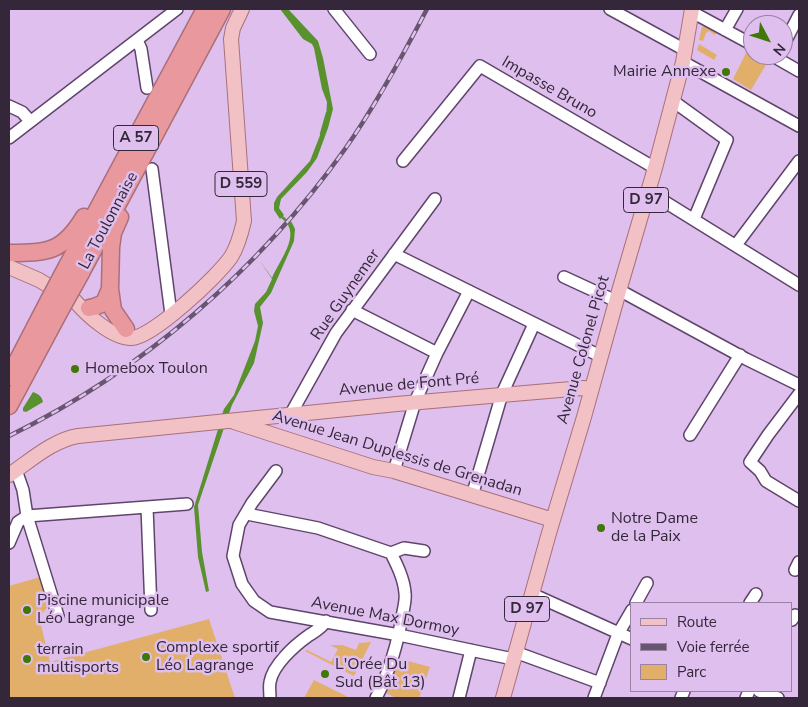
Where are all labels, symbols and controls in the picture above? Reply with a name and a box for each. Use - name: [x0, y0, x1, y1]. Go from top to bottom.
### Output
- north arrow: [743, 15, 793, 65]
- text: N: [768, 39, 790, 59]
- street label: Impasse Bruno: [498, 53, 600, 123]
- place label: Mairie Annexe: [613, 62, 716, 82]
- marker: Mairie Annexe: [720, 66, 732, 78]
- road number: A 57: [114, 126, 158, 150]
- street label: La Toulonnaise: [75, 169, 143, 273]
- road number: D 559: [215, 172, 267, 196]
- road number: D 97: [624, 188, 668, 212]
- street label: Rue Guynemer: [308, 246, 384, 344]
- street label: Avenue Colonel Picot: [554, 274, 614, 426]
- place label: Homebox Toulon: [85, 359, 208, 379]
- marker: Homebox Toulon: [69, 363, 81, 375]
- street label: Avenue de Font Pré: [338, 369, 480, 401]
- street label: Avenue Jean Duplessis de Grenadan: [270, 407, 524, 501]
- place label: Notre Dame de la Paix: [611, 509, 698, 547]
- marker: Notre Dame de la Paix: [595, 522, 607, 534]
- place label: Piscine municipale Léo Lagrange: [37, 591, 169, 629]
- street label: Avenue Max Dormoy: [309, 593, 461, 641]
- road number: D 97: [504, 596, 550, 622]
- legend: [630, 602, 793, 692]
- marker: Piscine municipale Léo Lagrange: [21, 604, 33, 616]
- text: Route: [677, 612, 717, 632]
- text: Voie ferrée: [677, 637, 749, 657]
- place label: Complexe sportif Léo Lagrange: [156, 638, 279, 676]
- place label: terrain multisports: [37, 640, 119, 678]
- marker: Complexe sportif Léo Lagrange: [140, 651, 152, 663]
- marker: terrain multisports: [21, 653, 33, 665]
- place label: L'Orée Du Sud (Bât 13): [335, 655, 426, 693]
- text: Parc: [677, 662, 706, 682]
- marker: L'Orée Du Sud (Bât 13): [319, 668, 331, 680]

